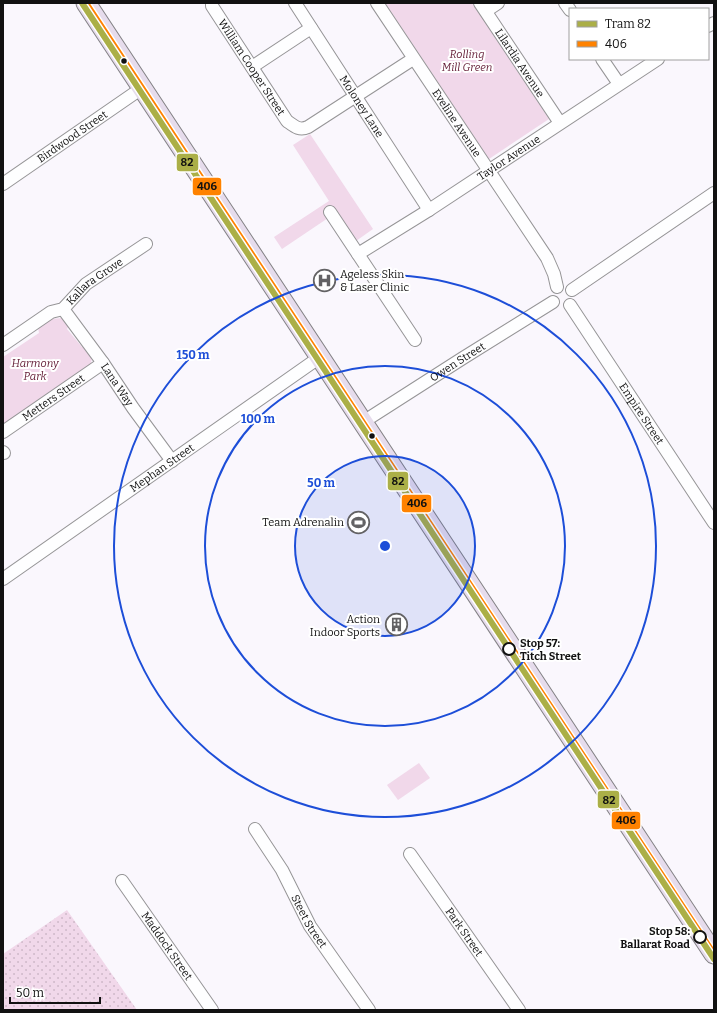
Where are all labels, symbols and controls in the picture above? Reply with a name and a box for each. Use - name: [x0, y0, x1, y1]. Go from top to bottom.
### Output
- legend: [569, 8, 709, 60]
- street label: William Cooper Street: [216, 16, 288, 118]
- text: Tram 82: [605, 17, 651, 31]
- street label: Lilardia Avenue: [492, 26, 547, 100]
- text: 406: [605, 37, 627, 51]
- park label: Rolling Mill Green: [442, 48, 493, 74]
- unlabelled marker: [119, 56, 129, 66]
- street label: Moloney Lane: [337, 73, 387, 140]
- street label: Eveline Avenue: [430, 87, 484, 159]
- street label: Birdwood Street: [35, 108, 110, 165]
- street label: Taylor Avenue: [475, 132, 543, 183]
- line badge: 82: [176, 153, 199, 172]
- text: 82: [181, 156, 193, 169]
- line badge: 406: [192, 177, 222, 196]
- text: 406: [197, 180, 218, 193]
- street label: Kallara Grove: [64, 255, 125, 308]
- hospital icon: Ageless Skin & Laser Clinic: [312, 267, 338, 293]
- place label: Ageless Skin & Laser Clinic: [340, 268, 410, 294]
- street label: Owen Street: [427, 339, 487, 384]
- text: 150 m: [177, 348, 210, 362]
- park label: Harmony Park: [11, 357, 60, 383]
- street label: Lana Way: [98, 360, 136, 409]
- street label: Metters Street: [20, 371, 87, 423]
- street label: Empire Street: [617, 380, 667, 447]
- text: 100 m: [241, 412, 276, 426]
- unlabelled marker: [367, 431, 377, 441]
- street label: Mephan Street: [127, 441, 197, 495]
- line badge: 82: [387, 471, 409, 491]
- text: 82: [392, 475, 404, 488]
- text: 50 m: [307, 476, 335, 490]
- line badge: 406: [401, 494, 432, 513]
- text: 406: [407, 497, 428, 510]
- sports icon: Team Adrenalin: [346, 509, 372, 535]
- place label: Team Adrenalin: [262, 516, 344, 529]
- centre of rings: [378, 539, 392, 553]
- building icon: Action Indoor Sports: [383, 612, 409, 638]
- place label: Action Indoor Sports: [310, 613, 380, 639]
- place label: Stop 57: Titch Street: [520, 637, 582, 663]
- marker: Stop 57: Titch Street: [502, 642, 516, 656]
- line badge: 82: [597, 790, 620, 809]
- text: 82: [603, 794, 615, 807]
- line badge: 406: [611, 811, 641, 830]
- text: 406: [616, 814, 637, 827]
- street label: Steet Street: [289, 892, 330, 950]
- street label: Park Street: [443, 905, 486, 959]
- street label: Maddock Street: [139, 909, 195, 982]
- place label: Stop 58: Ballarat Road: [620, 925, 690, 951]
- marker: Stop 58: Ballarat Road: [693, 930, 707, 944]
- scale bar: [10, 979, 100, 1005]
- text: 50 m: [16, 986, 45, 1000]

